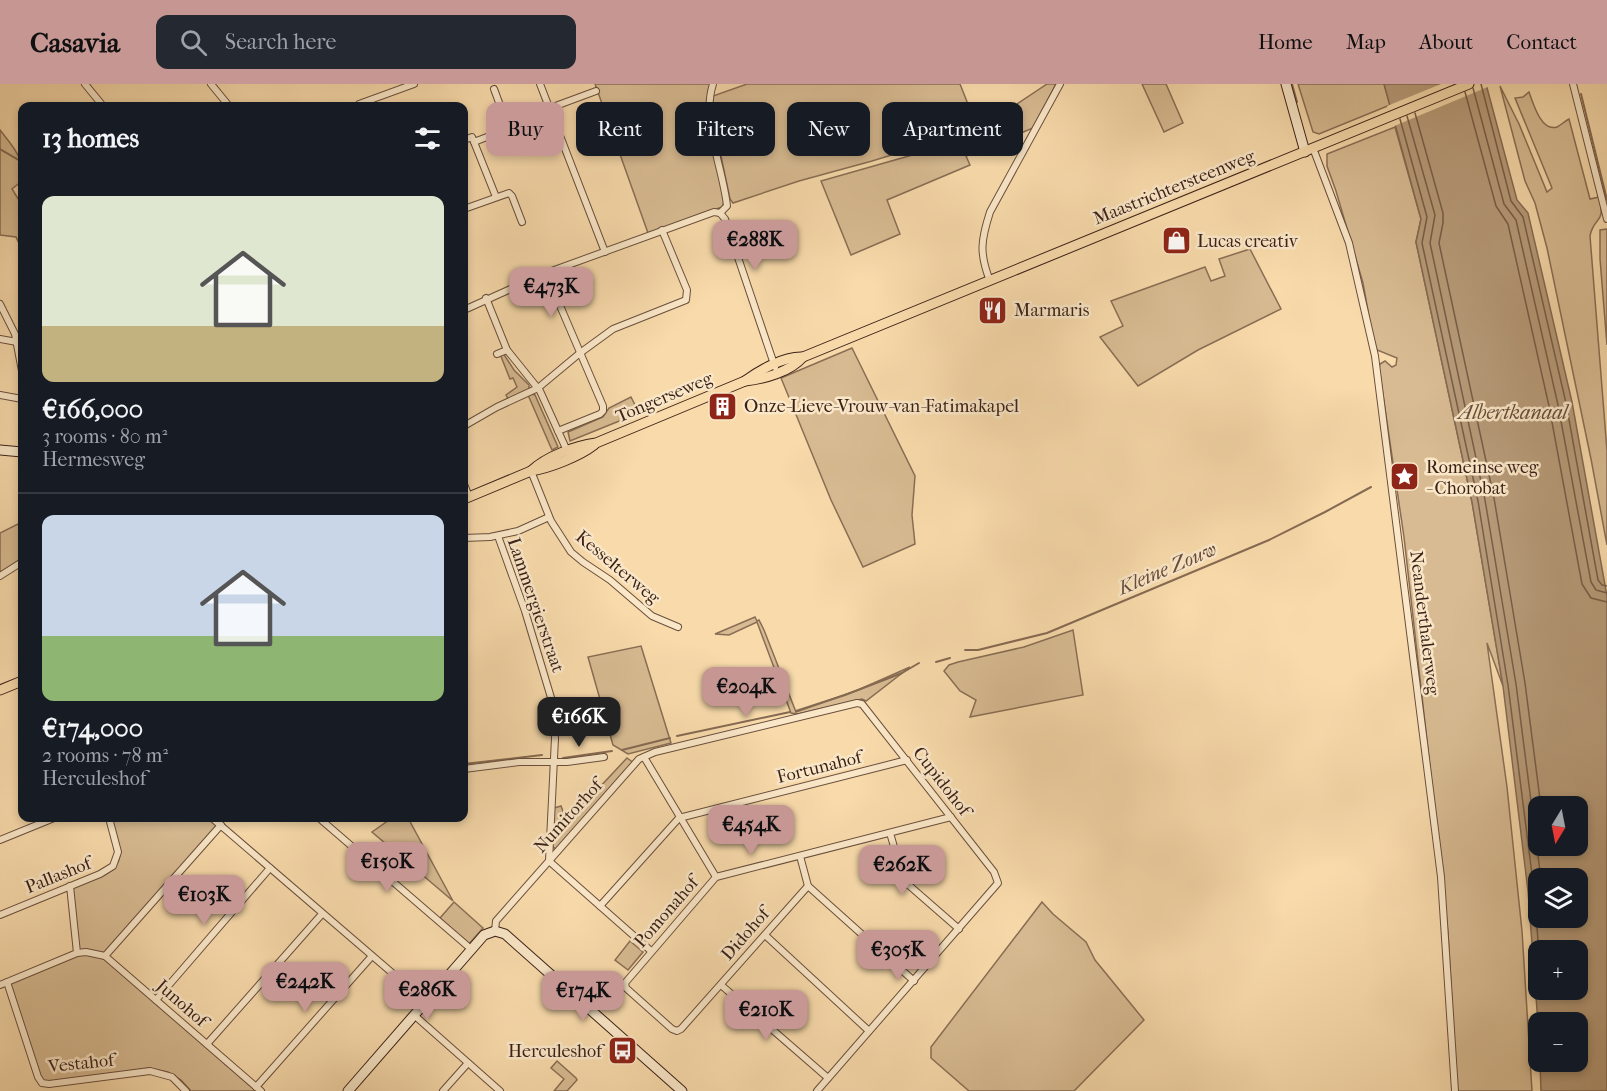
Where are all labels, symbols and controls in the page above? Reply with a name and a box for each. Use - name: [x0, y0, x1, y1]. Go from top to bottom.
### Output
- search box: [156, 15, 576, 69]
- text: Casavia: [30, 26, 120, 59]
- icon: search: [177, 26, 210, 59]
- text: Search here: [225, 29, 336, 55]
- text: Home: [1258, 30, 1313, 54]
- text: Map: [1346, 30, 1386, 54]
- text: About: [1419, 30, 1473, 54]
- text: Contact: [1506, 30, 1577, 54]
- chip: Buy: [486, 102, 564, 156]
- chip: Rent: [576, 102, 663, 156]
- chip: Filters: [675, 102, 775, 156]
- chip: New: [787, 102, 870, 156]
- chip: Apartment: [882, 102, 1023, 156]
- icon: filters: [411, 122, 444, 155]
- text: 13 homes: [42, 123, 139, 154]
- street label: Maastrichtersteenweg: [1090, 145, 1258, 229]
- pin: €288K: [713, 220, 797, 271]
- shop icon: Lucas creativ: [1160, 225, 1192, 257]
- text: €288K: [727, 228, 783, 251]
- place label: Lucas creativ: [1197, 231, 1299, 252]
- icon: home: [189, 235, 297, 343]
- pin: €473K: [509, 267, 593, 318]
- text: €473K: [523, 275, 579, 298]
- restaurant icon: Marmaris: [977, 294, 1009, 326]
- place label: Marmaris: [1014, 300, 1090, 321]
- street label: Tongerseweg: [613, 368, 716, 427]
- building icon: Onze-Lieve-Vrouw-van-Fatimakapel: [707, 390, 739, 422]
- text: €166,000: [42, 394, 143, 425]
- place label: Onze-Lieve-Vrouw-van-Fatimakapel: [744, 396, 1019, 417]
- water label: Albertkanaal: [1456, 401, 1570, 424]
- text: 3 rooms · 80 m²: [42, 425, 167, 448]
- text: Hermesweg: [42, 448, 145, 471]
- place label: Romeinse weg - Chorobat: [1426, 457, 1539, 499]
- place icon: Romeinse weg - Chorobat: [1389, 461, 1421, 493]
- street label: Kesselterweg: [571, 526, 664, 609]
- street label: Lammergierstraat: [503, 535, 569, 676]
- water label: Kleine Zouw: [1113, 537, 1220, 600]
- street label: Neanderthalerweg: [1405, 550, 1444, 697]
- icon: home: [189, 554, 297, 662]
- pin: €204K: [704, 667, 788, 718]
- text: €204K: [716, 675, 776, 698]
- pin: €166K: [537, 697, 621, 748]
- text: €166K: [551, 705, 607, 728]
- text: €174,000: [42, 713, 143, 744]
- street label: Cupidohof: [908, 743, 977, 823]
- text: 2 rooms · 78 m²: [42, 744, 168, 767]
- street label: Fortunahof: [775, 746, 868, 788]
- text: Herculeshof: [42, 767, 146, 790]
- street label: Numitorhof: [530, 772, 610, 857]
- north arrow: [1528, 796, 1588, 856]
- map controls: [1528, 796, 1588, 1072]
- pin: €454K: [709, 805, 793, 856]
- text: €454K: [722, 813, 780, 836]
- pin: €150K: [345, 842, 429, 893]
- pin: €262K: [860, 845, 944, 896]
- text: €150K: [360, 850, 414, 873]
- street label: Pallashof: [22, 851, 98, 898]
- text: €262K: [873, 853, 931, 876]
- button: layers: [1528, 868, 1588, 928]
- street label: Pomonahof: [630, 870, 706, 952]
- pin: €103K: [162, 875, 246, 926]
- text: €103K: [178, 883, 230, 906]
- street label: Didohof: [717, 901, 777, 965]
- pin: €305K: [856, 930, 940, 981]
- text: €305K: [871, 938, 925, 961]
- button: +: [1528, 940, 1588, 1000]
- pin: €242K: [263, 962, 347, 1013]
- text: €242K: [276, 970, 334, 993]
- pin: €286K: [385, 970, 469, 1021]
- pin: €174K: [541, 971, 625, 1022]
- street label: Junohof: [150, 974, 215, 1034]
- text: €286K: [398, 978, 456, 1001]
- text: €174K: [556, 979, 610, 1002]
- pin: €210K: [724, 990, 808, 1041]
- text: €210K: [739, 998, 793, 1021]
- button: −: [1528, 1012, 1588, 1072]
- bus stop icon: Herculeshof: [607, 1035, 639, 1067]
- place label: Herculeshof: [508, 1041, 606, 1062]
- street label: Vestahof: [46, 1049, 119, 1077]

